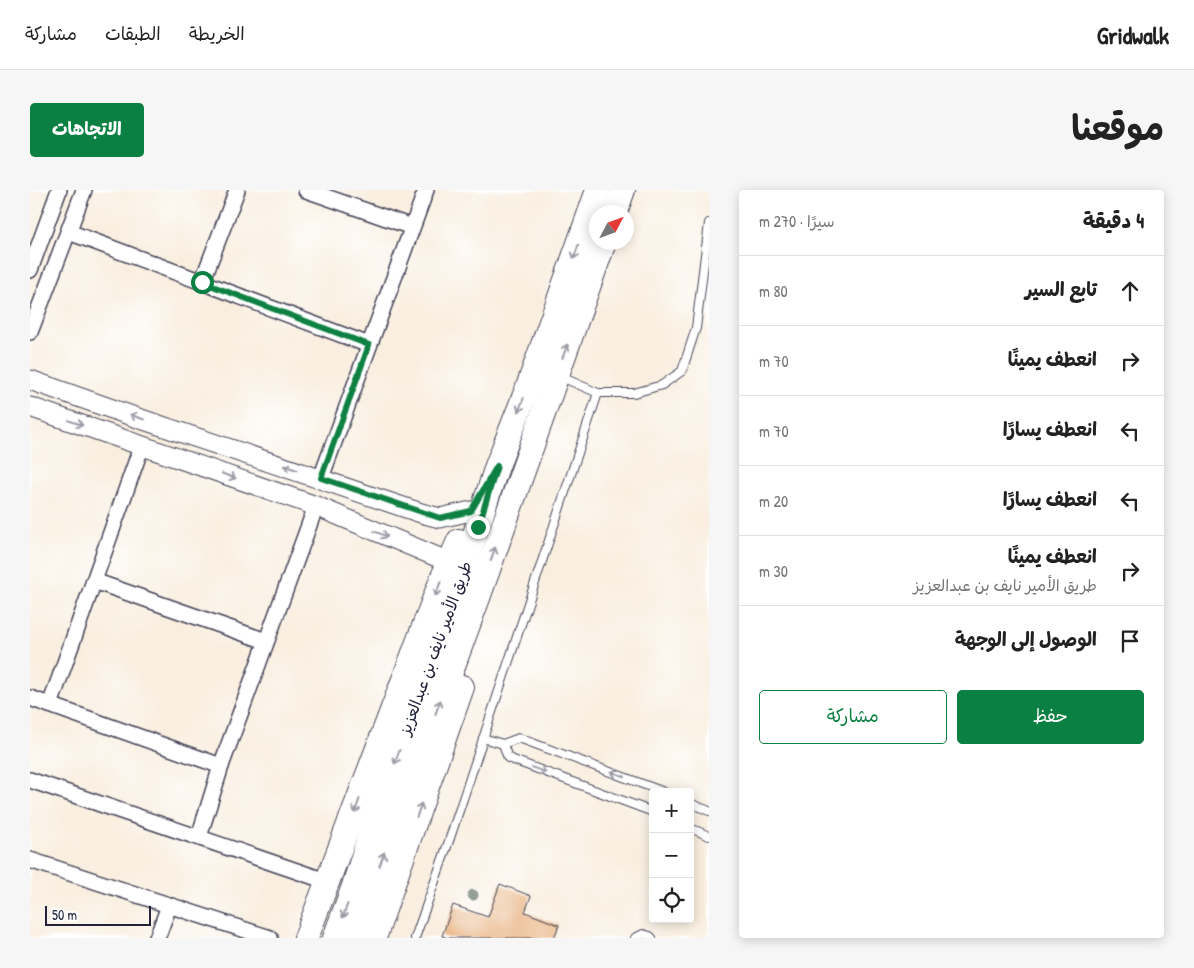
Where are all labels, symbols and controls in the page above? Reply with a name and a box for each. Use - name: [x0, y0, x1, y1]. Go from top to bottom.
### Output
- text: Gridwalk: [1097, 19, 1169, 51]
- text: مشاركة: [25, 21, 77, 46]
- text: الطبقات: [105, 21, 161, 46]
- text: الخريطة: [189, 21, 245, 46]
- button: الاتجاهات: [30, 103, 144, 157]
- text: موقعنا: [1071, 104, 1164, 151]
- north arrow: [589, 205, 634, 250]
- text: 4 دقيقة: [1083, 206, 1144, 235]
- text: سيرًا · 270 m: [759, 210, 835, 232]
- one-way arrow: [571, 244, 580, 260]
- route start: [191, 271, 214, 294]
- text: تابع السير: [1025, 276, 1097, 302]
- icon: ahead: [1116, 277, 1144, 305]
- text: 80 m: [759, 280, 788, 302]
- one-way arrow: [561, 344, 570, 360]
- text: انعطف يمينًا: [1008, 346, 1097, 372]
- icon: right: [1116, 347, 1144, 375]
- text: 70 m: [759, 350, 789, 372]
- one-way arrow: [516, 397, 525, 413]
- one-way arrow: [129, 412, 145, 422]
- text: انعطف يسارًا: [1003, 416, 1097, 442]
- icon: left: [1116, 417, 1144, 445]
- one-way arrow: [68, 418, 84, 428]
- text: 70 m: [759, 420, 789, 442]
- one-way arrow: [284, 463, 300, 473]
- one-way arrow: [221, 472, 237, 481]
- text: انعطف يسارًا: [1003, 486, 1097, 512]
- icon: left: [1116, 487, 1144, 515]
- text: 20 m: [759, 490, 788, 512]
- route end: [467, 516, 490, 539]
- one-way arrow: [373, 529, 388, 539]
- text: انعطف يمينًا: [1008, 543, 1097, 569]
- one-way arrow: [489, 546, 499, 562]
- icon: right: [1116, 557, 1144, 585]
- street label: طريق الأمير نايف بن عبدالعزيز: [393, 558, 477, 740]
- text: 30 m: [759, 560, 788, 582]
- text: طريق الأمير نايف بن عبدالعزيز: [913, 574, 1097, 596]
- one-way arrow: [433, 580, 442, 596]
- text: الوصول إلى الوجهة: [955, 626, 1097, 652]
- icon: arrive: [1116, 627, 1144, 655]
- button: مشاركة: [759, 690, 947, 744]
- button: حفظ: [957, 690, 1144, 744]
- one-way arrow: [434, 700, 443, 715]
- one-way arrow: [392, 748, 401, 764]
- one-way arrow: [531, 766, 547, 775]
- one-way arrow: [611, 769, 627, 778]
- map controls: [649, 788, 694, 923]
- button: +: [649, 788, 694, 833]
- one-way arrow: [352, 798, 361, 814]
- one-way arrow: [415, 802, 424, 818]
- button: −: [649, 833, 694, 878]
- one-way arrow: [378, 852, 387, 868]
- button: locate: [649, 878, 694, 923]
- one-way arrow: [340, 902, 349, 918]
- scale bar: [45, 903, 151, 926]
- text: 50 m: [52, 905, 77, 924]

